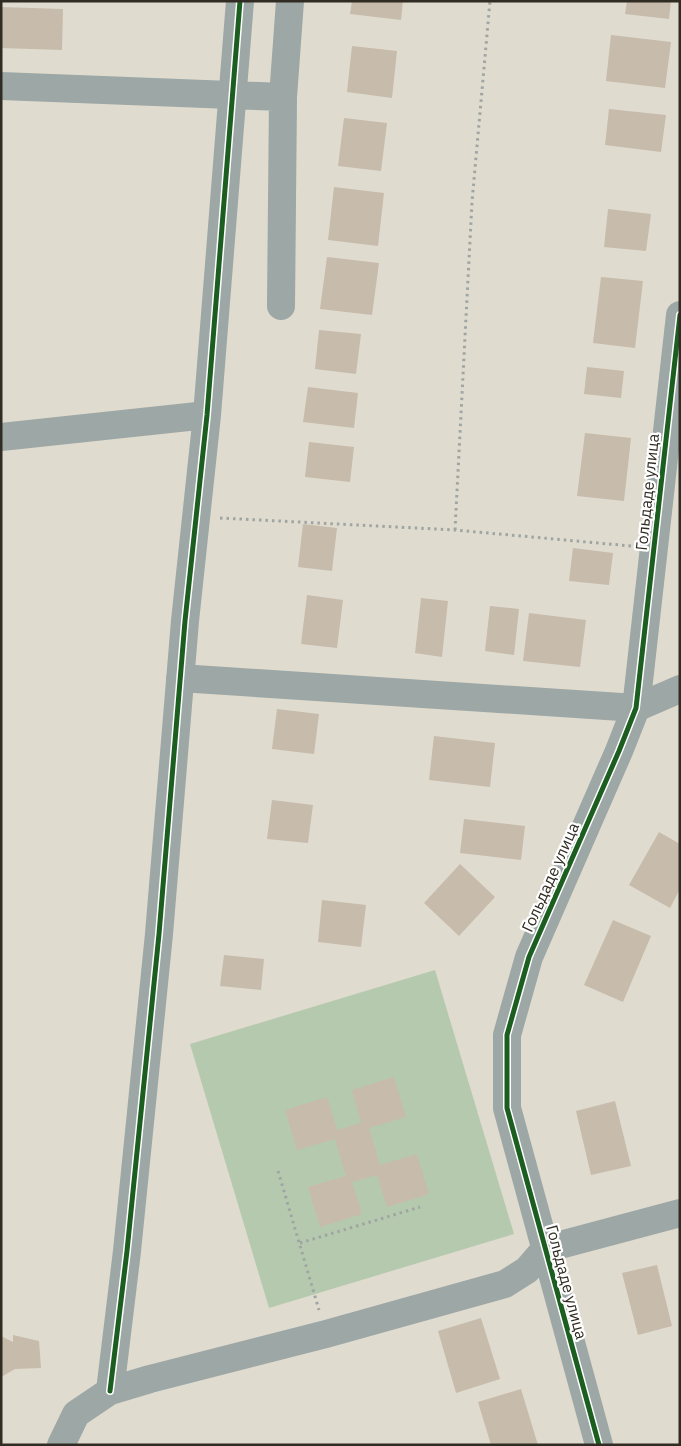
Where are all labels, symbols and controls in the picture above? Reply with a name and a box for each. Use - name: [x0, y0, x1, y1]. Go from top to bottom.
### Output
- street label: Гольдаде улица: [631, 432, 663, 551]
- street label: Гольдаде улица: [517, 819, 583, 935]
- street label: Гольдаде улица: [542, 1223, 592, 1342]

